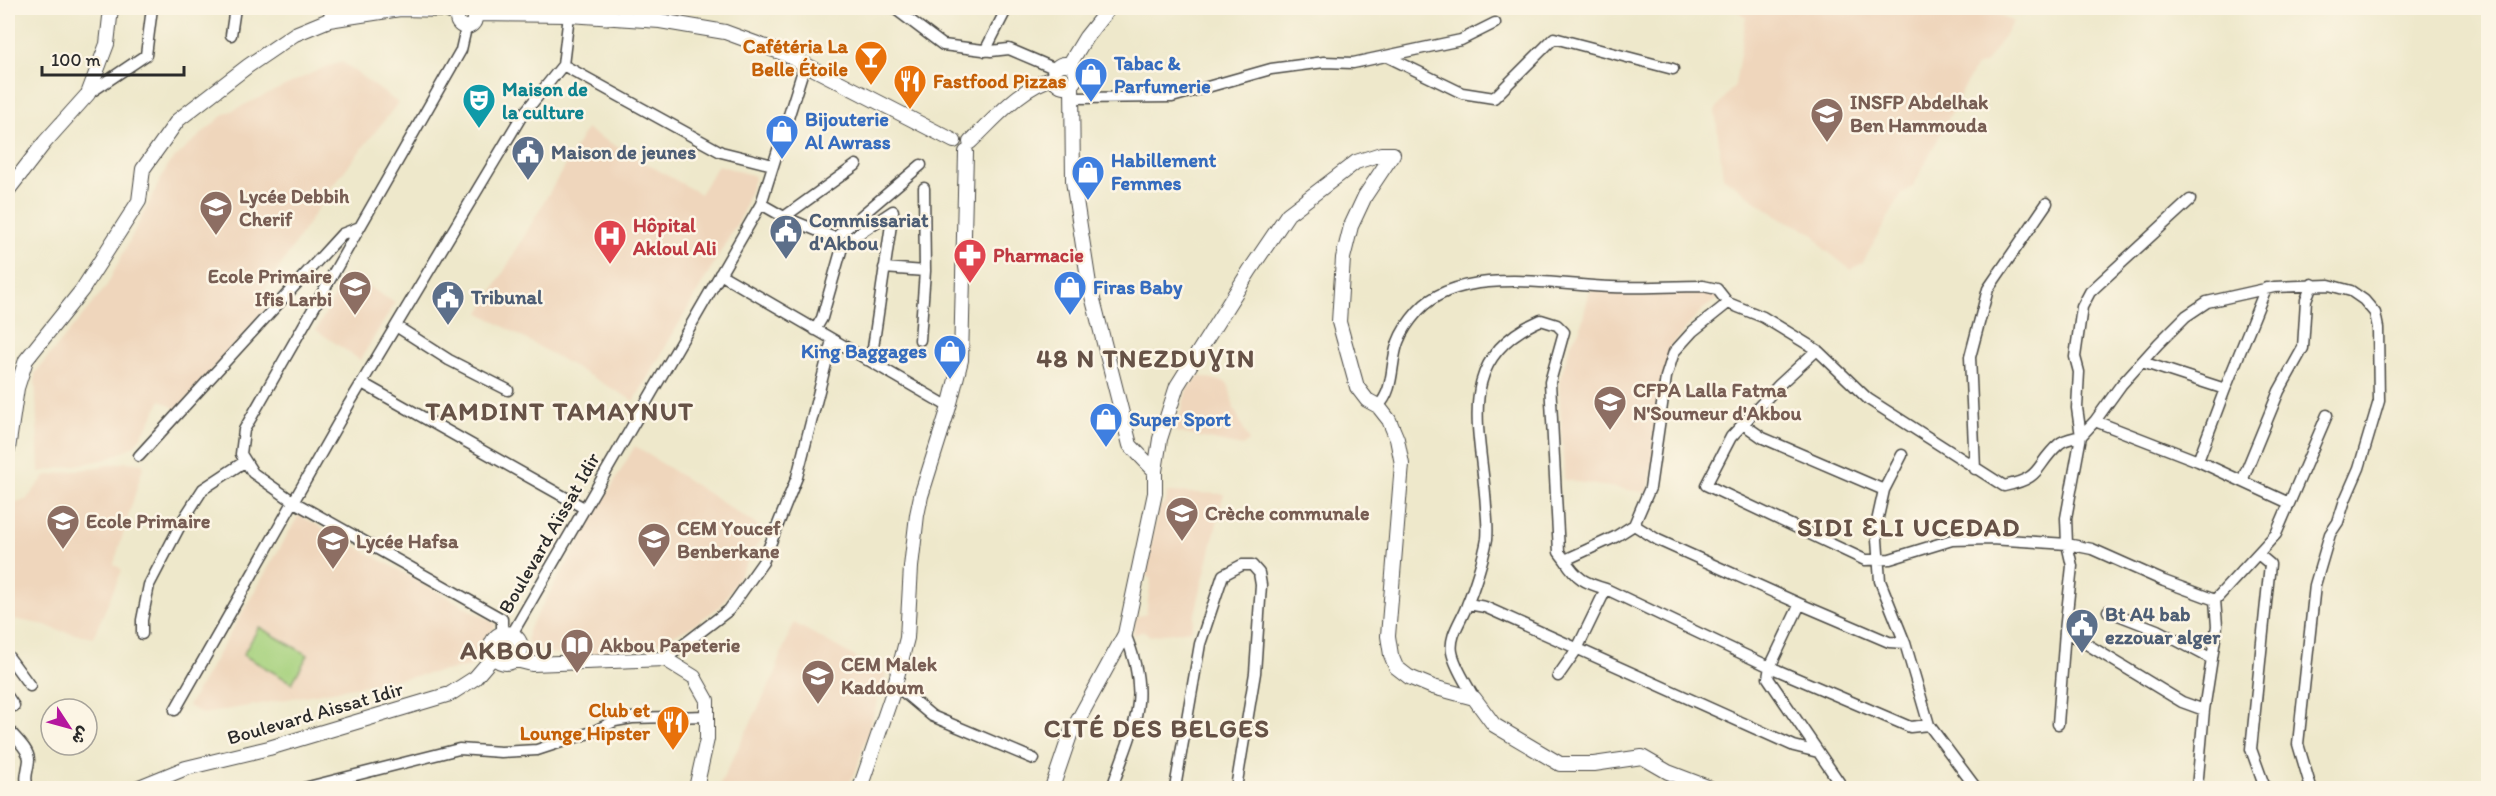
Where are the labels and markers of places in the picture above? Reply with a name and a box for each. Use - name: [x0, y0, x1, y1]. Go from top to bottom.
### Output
- place label: Cafétéria La Belle Étoile: [743, 34, 849, 81]
- bar icon: Cafétéria La Belle Étoile: [853, 39, 889, 86]
- place label: Tabac & Parfumerie: [1113, 51, 1211, 98]
- shop icon: Tabac & Parfumerie: [1073, 56, 1109, 103]
- restaurant icon: Fastfood Pizzas: [892, 63, 928, 110]
- place label: Fastfood Pizzas: [933, 69, 1067, 93]
- place label: Maison de la culture: [502, 77, 588, 124]
- theatre icon: Maison de la culture: [461, 82, 497, 129]
- place label: INSFP Abdelhak Ben Hammouda: [1850, 90, 1989, 137]
- school or university icon: INSFP Abdelhak Ben Hammouda: [1809, 96, 1845, 143]
- place label: Bijouterie Al Awrass: [804, 107, 891, 154]
- shop icon: Bijouterie Al Awrass: [764, 113, 800, 160]
- public building icon: Maison de jeunes: [510, 134, 546, 181]
- place label: Maison de jeunes: [551, 140, 696, 165]
- place label: Habillement Femmes: [1111, 148, 1217, 195]
- shop icon: Habillement Femmes: [1070, 154, 1106, 201]
- place label: Lycée Debbih Cherif: [239, 184, 350, 231]
- school or university icon: Lycée Debbih Cherif: [198, 189, 234, 236]
- place label: Commissariat d'Akbou: [809, 208, 929, 255]
- place label: Hôpital Akloul Ali: [632, 213, 717, 260]
- public building icon: Commissariat d'Akbou: [768, 213, 804, 260]
- hospital icon: Hôpital Akloul Ali: [592, 218, 628, 265]
- pharmacy icon: Pharmacie: [952, 237, 988, 284]
- place label: Pharmacie: [993, 243, 1084, 267]
- place label: Ecole Primaire Ifis Larbi: [208, 264, 332, 311]
- school or university icon: Ecole Primaire Ifis Larbi: [337, 269, 373, 316]
- shop icon: Firas Baby: [1052, 269, 1088, 316]
- place label: Firas Baby: [1093, 275, 1183, 300]
- public building icon: Tribunal: [430, 279, 466, 326]
- place label: Tribunal: [470, 285, 543, 309]
- shop icon: King Baggages: [932, 333, 968, 380]
- place label: King Baggages: [801, 339, 927, 364]
- place label: CFPA Lalla Fatma N'Soumeur d'Akbou: [1633, 378, 1802, 425]
- school or university icon: CFPA Lalla Fatma N'Soumeur d'Akbou: [1592, 384, 1628, 431]
- shop icon: Super Sport: [1088, 401, 1124, 448]
- place label: Super Sport: [1129, 407, 1231, 432]
- school or university icon: Crèche communale: [1164, 495, 1200, 542]
- place label: Crèche communale: [1205, 501, 1370, 525]
- school or university icon: Ecole Primaire: [45, 503, 81, 550]
- place label: Ecole Primaire: [86, 509, 211, 533]
- place label: CEM Youcef Benberkane: [677, 516, 781, 563]
- school or university icon: CEM Youcef Benberkane: [636, 521, 672, 568]
- school or university icon: Lycée Hafsa: [315, 523, 351, 570]
- place label: Lycée Hafsa: [356, 529, 459, 554]
- place label: Bt A4 bab ezzouar alger: [2105, 602, 2221, 650]
- public building icon: Bt A4 bab ezzouar alger: [2064, 607, 2100, 654]
- library icon: Akbou Papeterie: [559, 627, 595, 674]
- place label: Akbou Papeterie: [599, 633, 741, 658]
- place label: CEM Malek Kaddoum: [841, 652, 938, 699]
- school or university icon: CEM Malek Kaddoum: [800, 658, 836, 705]
- place label: Club et Lounge Hipster: [520, 698, 651, 746]
- restaurant icon: Club et Lounge Hipster: [655, 704, 691, 751]

